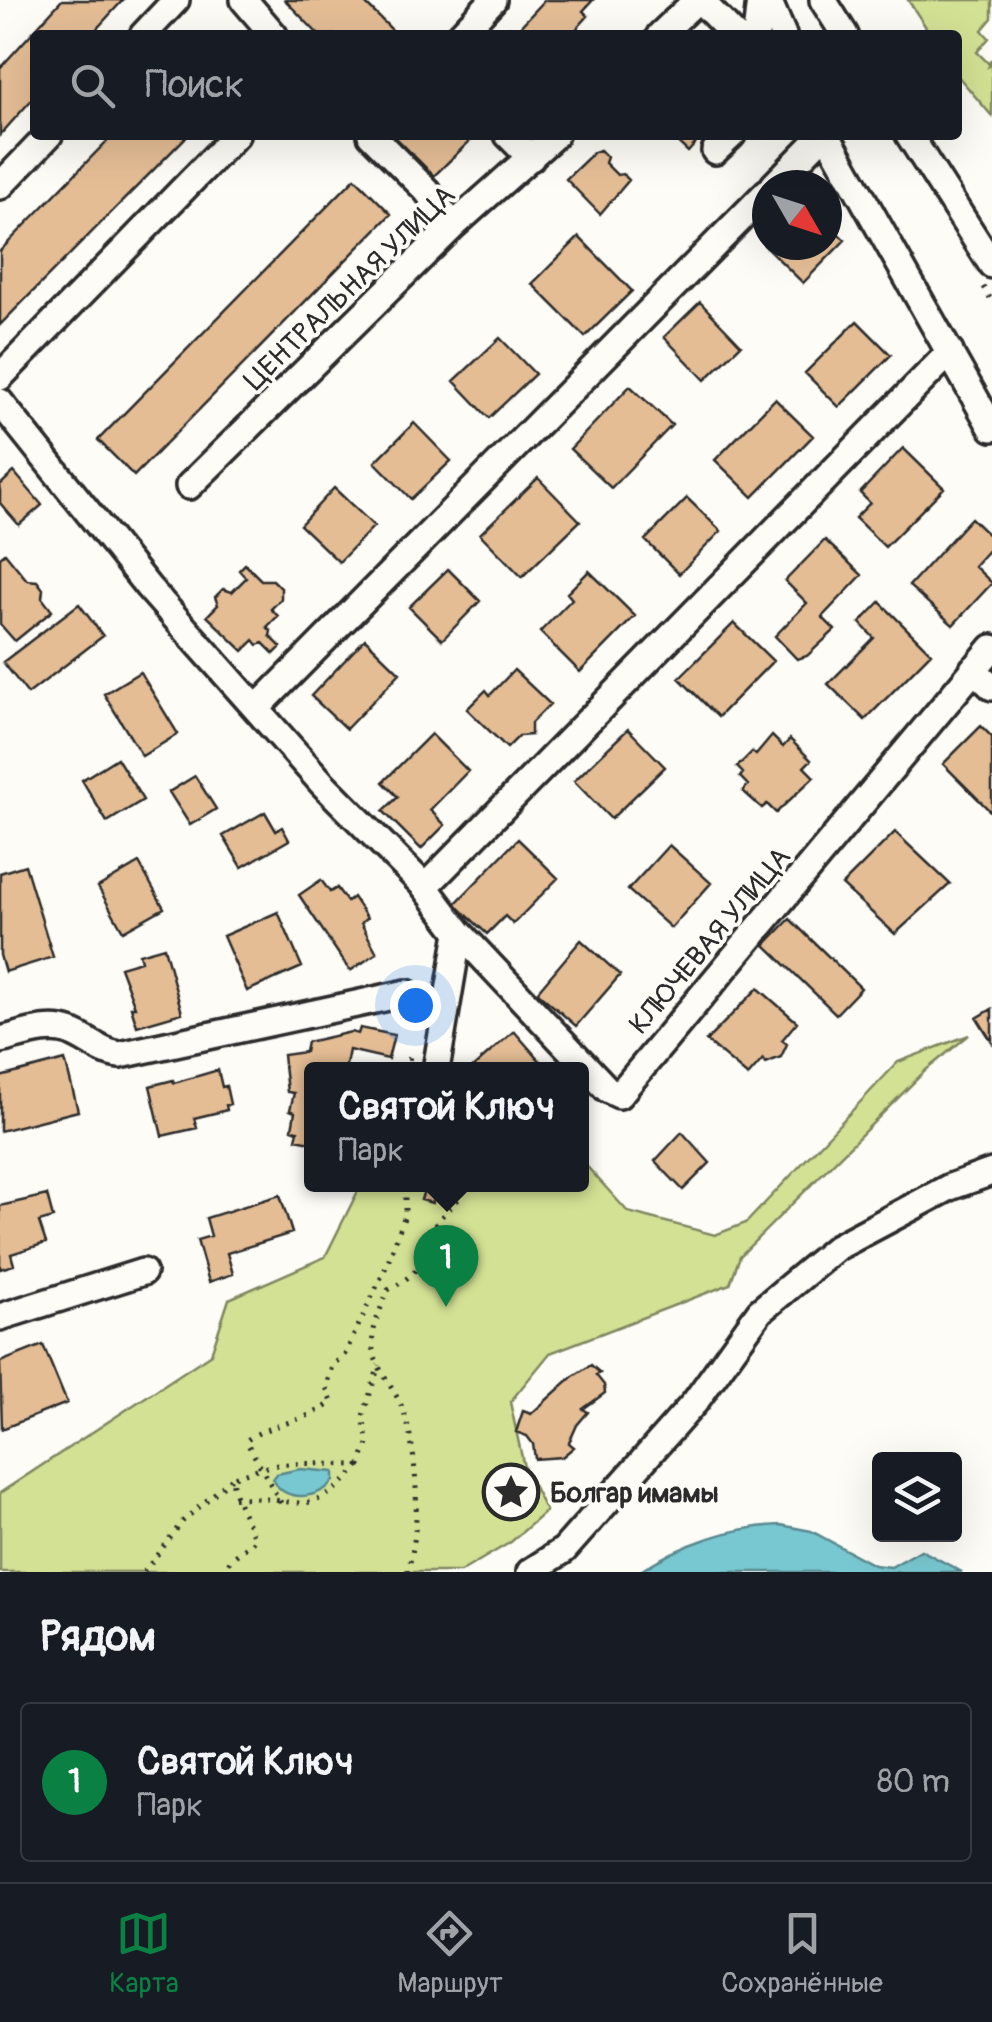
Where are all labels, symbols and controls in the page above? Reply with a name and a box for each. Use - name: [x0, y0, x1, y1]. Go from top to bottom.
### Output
- search box: [30, 30, 962, 140]
- icon: search: [65, 58, 120, 113]
- text: Поиск: [145, 61, 244, 109]
- north arrow: [752, 170, 842, 260]
- street label: ЦЕНТРАЛЬНАЯ УЛИЦА: [237, 178, 463, 398]
- street label: КЛЮЧЕВАЯ УЛИЦА: [622, 840, 798, 1042]
- your location: [390, 980, 441, 1031]
- popup: [304, 1062, 589, 1192]
- text: Святой Ключ: [338, 1083, 555, 1131]
- text: Парк: [338, 1131, 404, 1171]
- pin: 1: [414, 1224, 478, 1307]
- map controls: [872, 1452, 962, 1542]
- button: layers: [872, 1452, 962, 1542]
- place icon: Болгар имамы: [481, 1462, 541, 1522]
- place label: Болгар имамы: [550, 1476, 719, 1511]
- text: Рядом: [40, 1611, 156, 1663]
- text: Святой Ключ: [137, 1738, 354, 1786]
- text: 1: [68, 1762, 81, 1802]
- text: 80 m: [877, 1762, 950, 1802]
- text: Парк: [137, 1786, 203, 1826]
- tab: Карта: [109, 1906, 179, 2001]
- tab: Маршрут: [397, 1906, 503, 2001]
- tab: Сохранённые: [721, 1906, 883, 2001]

